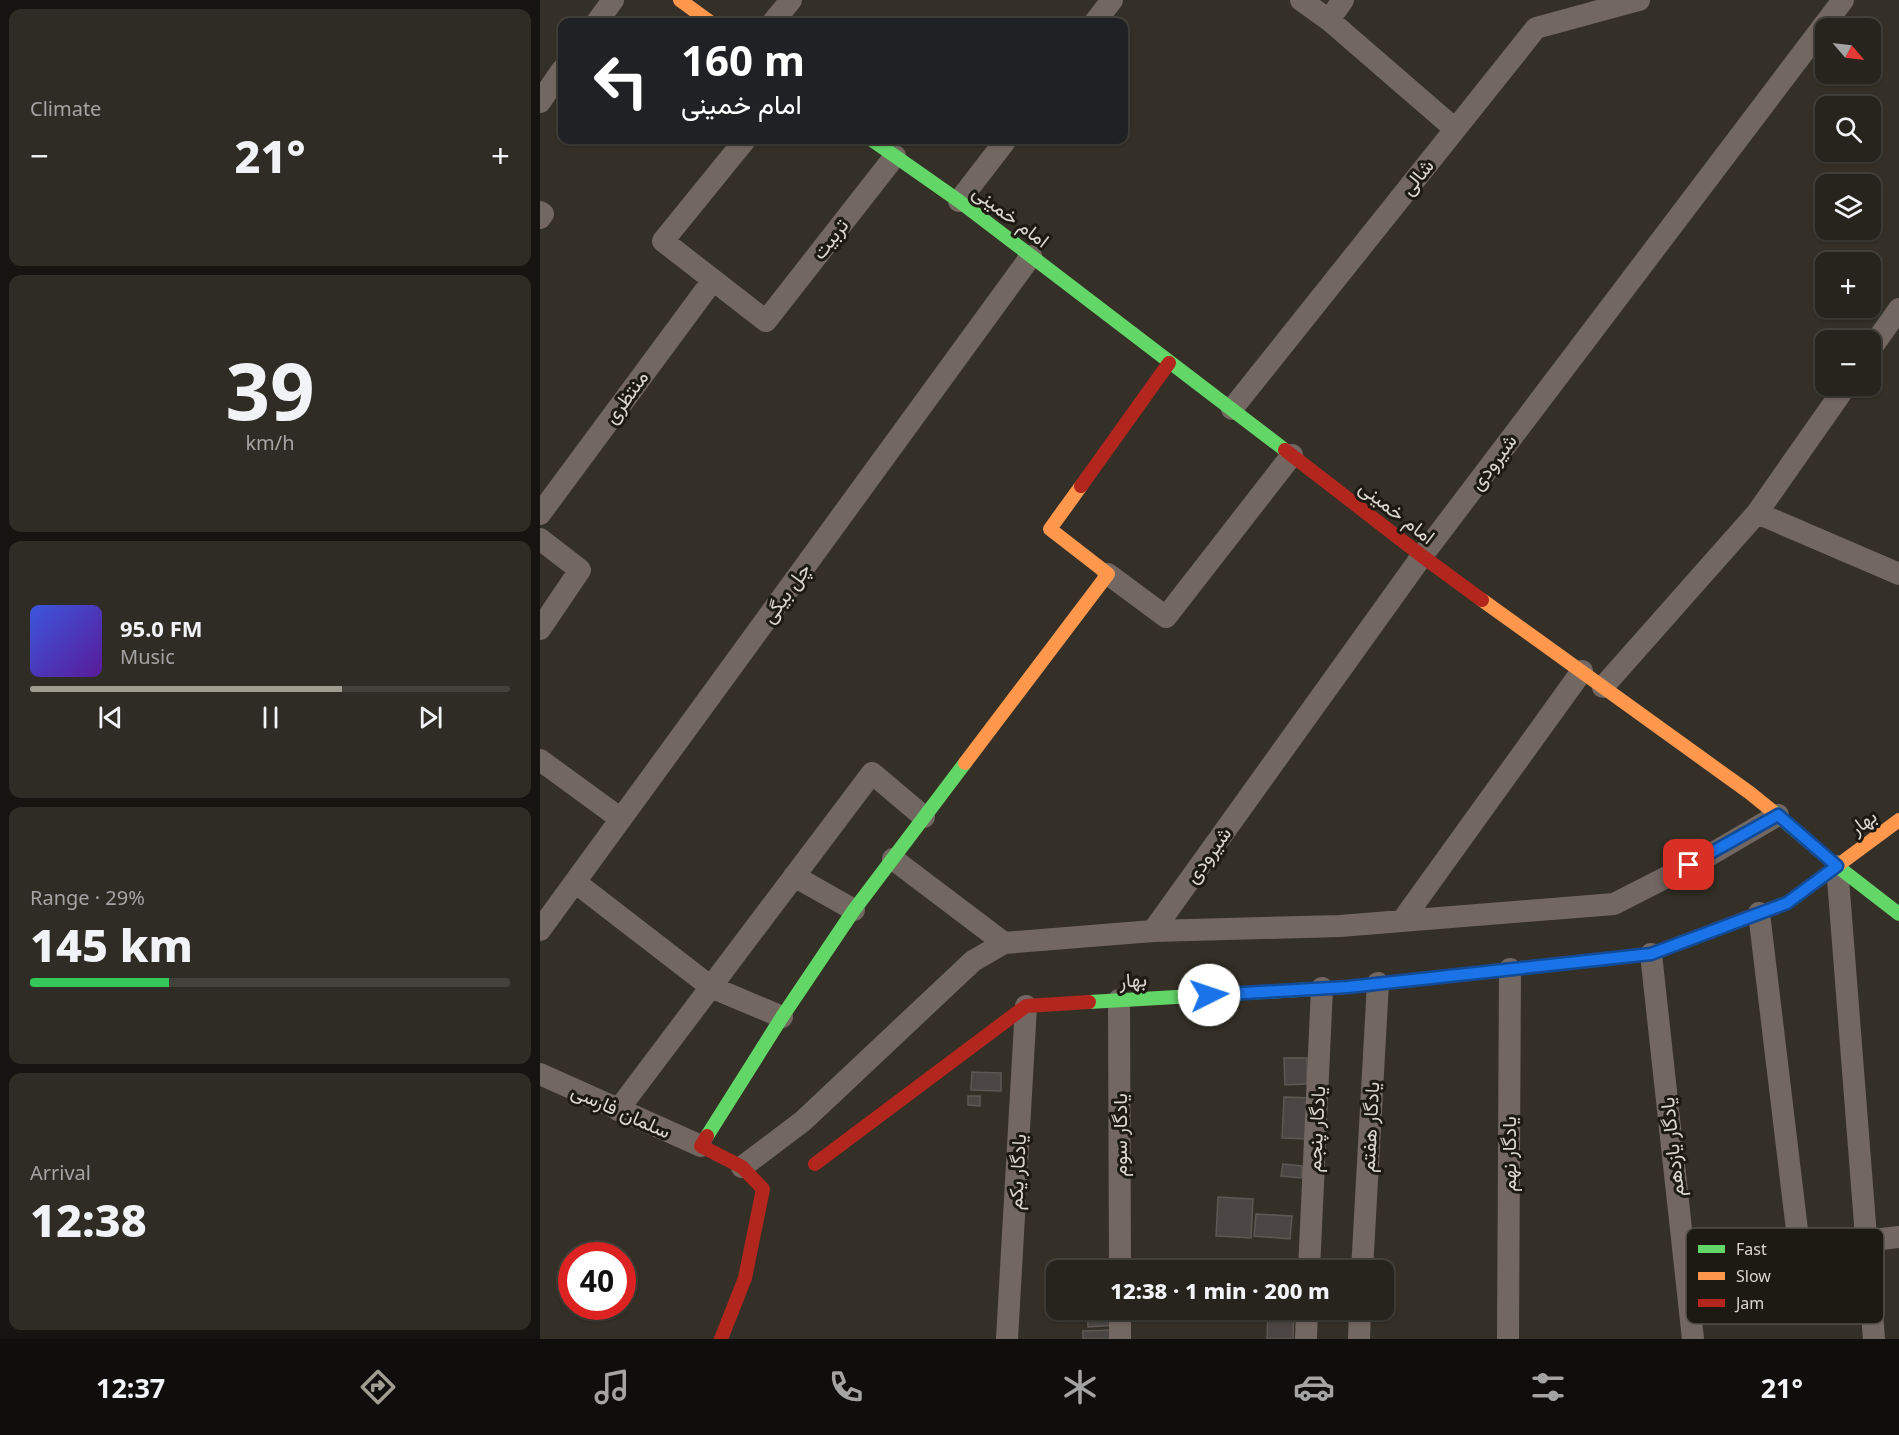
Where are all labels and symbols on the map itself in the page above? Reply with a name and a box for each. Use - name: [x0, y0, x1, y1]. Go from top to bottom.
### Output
- north arrow: [1815, 18, 1881, 84]
- street label: شالی: [1394, 153, 1440, 201]
- street label: امام خمینی: [967, 178, 1055, 253]
- street label: تربیت: [805, 213, 854, 265]
- street label: منتظری: [597, 365, 654, 429]
- street label: شیرودی: [1463, 428, 1523, 495]
- street label: امام خمینی: [1354, 473, 1441, 550]
- street label: چل بیگی: [755, 557, 817, 629]
- street label: بهار: [1843, 802, 1882, 841]
- street label: شیرودی: [1178, 821, 1237, 888]
- pin: [1663, 839, 1714, 890]
- position arrow: [1177, 963, 1241, 1027]
- street label: بهار: [1117, 965, 1148, 994]
- street label: سلمان فارسی: [567, 1077, 675, 1144]
- street label: یادگار هفتم: [1354, 1081, 1385, 1173]
- street label: یادگار پنجم: [1300, 1085, 1332, 1173]
- street label: یادگار سوم: [1106, 1093, 1133, 1177]
- street label: یادگار یازدهم: [1653, 1096, 1690, 1198]
- street label: یادگار نهم: [1495, 1116, 1522, 1192]
- street label: یادگار یکم: [1001, 1133, 1032, 1211]
- legend: [1686, 1228, 1884, 1324]
- text: Fast: [1736, 1238, 1767, 1260]
- speed limit sign: 40: [558, 1242, 636, 1320]
- text: Slow: [1736, 1265, 1771, 1287]
- text: Jam: [1734, 1292, 1764, 1314]

